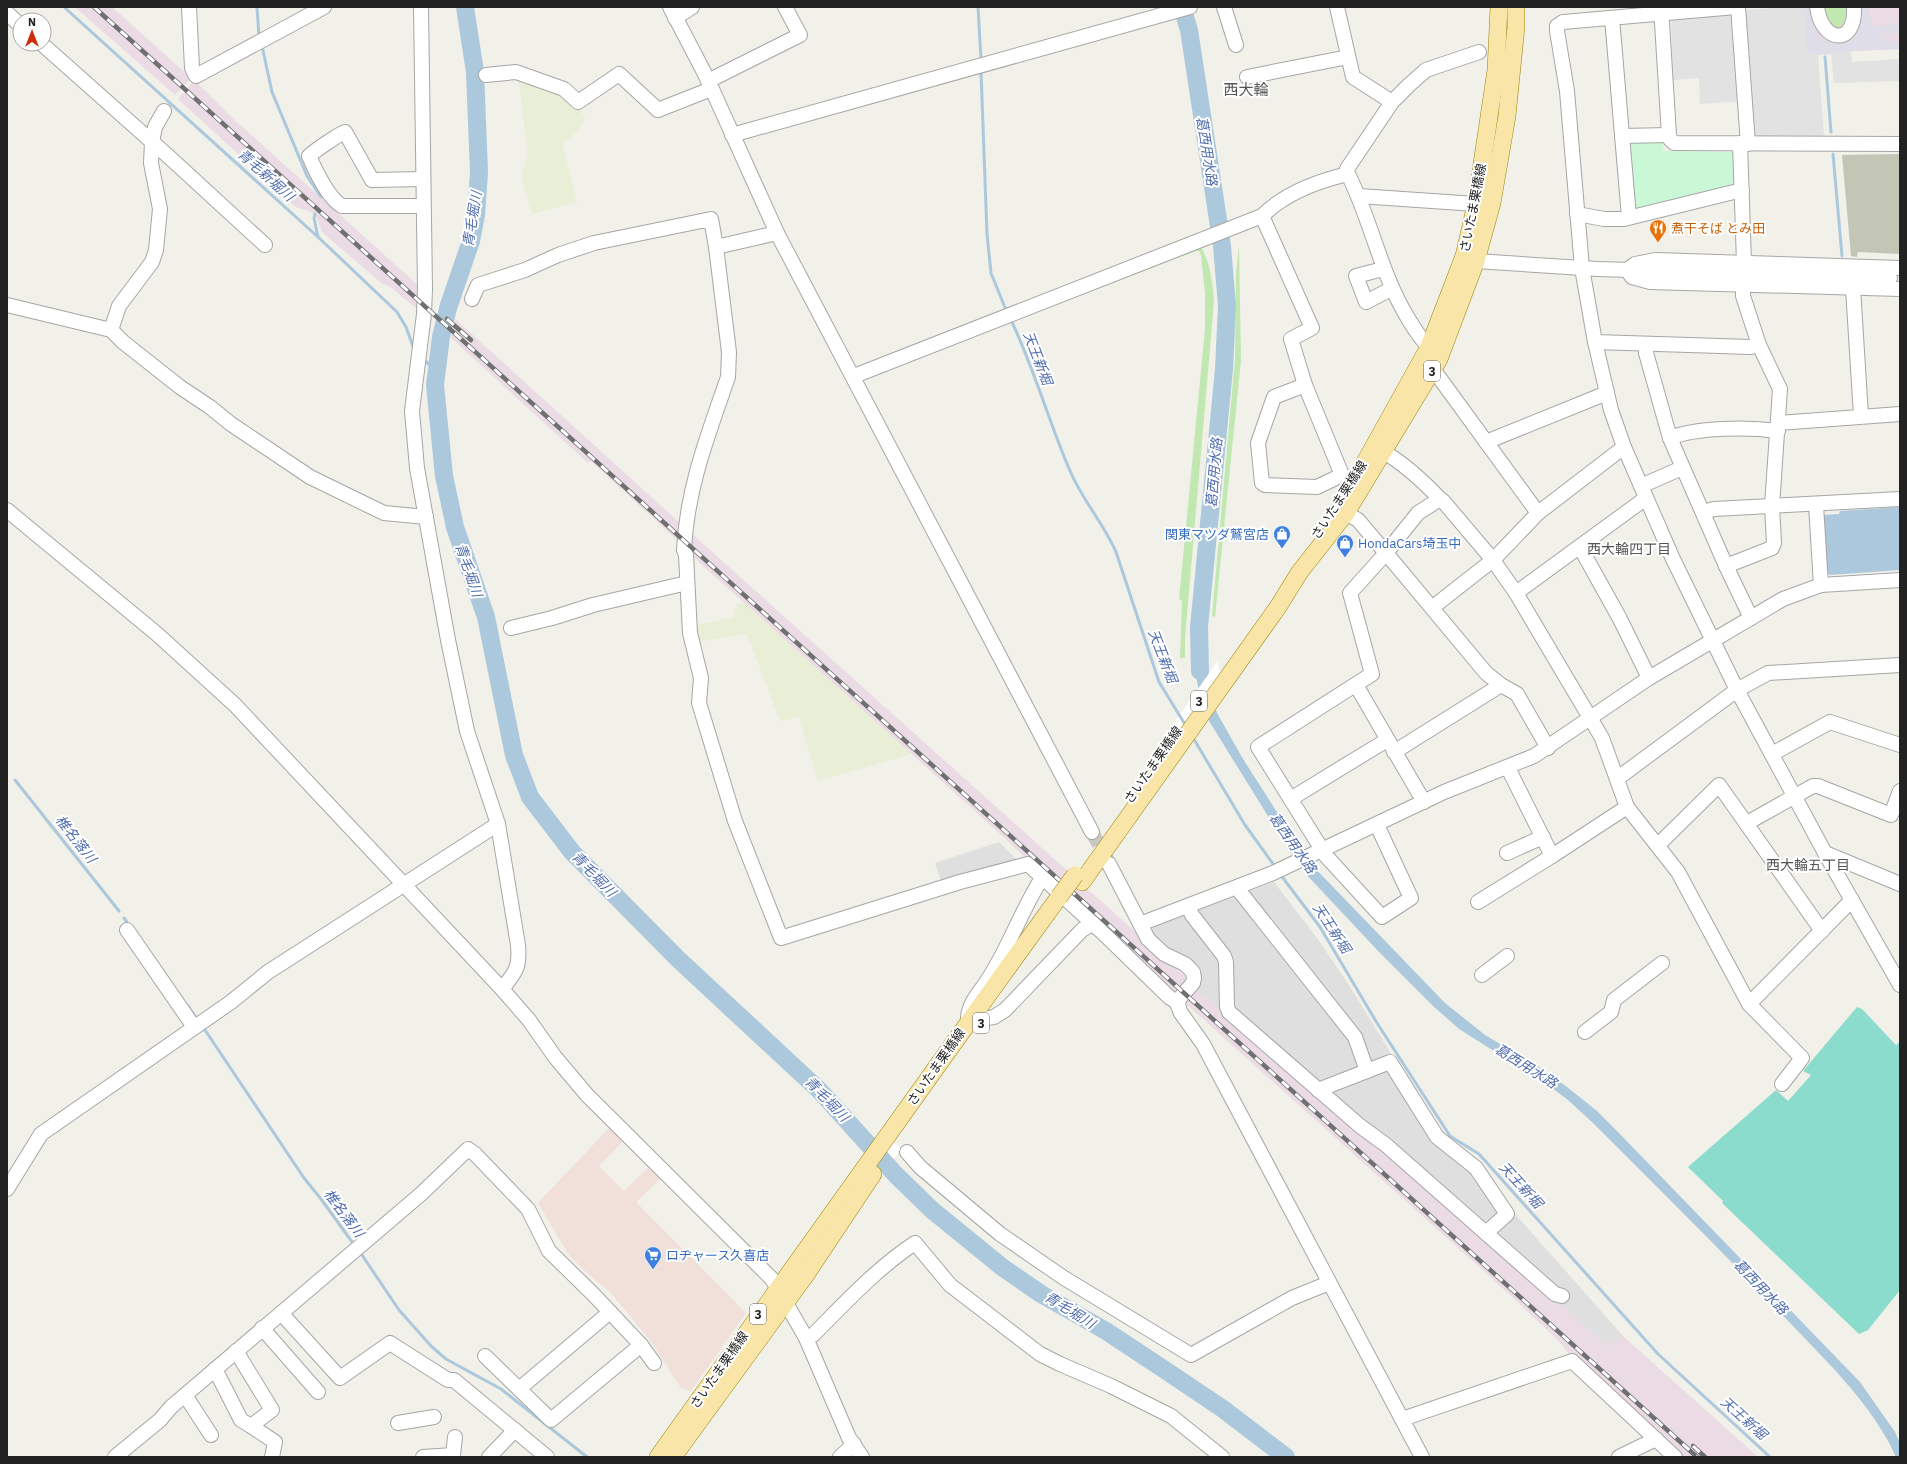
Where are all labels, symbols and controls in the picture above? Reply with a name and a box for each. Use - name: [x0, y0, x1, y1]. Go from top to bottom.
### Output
- north arrow: [12, 12, 52, 52]
- text: N: [28, 15, 36, 29]
- district label: 西大輪: [1223, 80, 1269, 99]
- water label: 葛西用水路: [1193, 115, 1222, 188]
- water label: 青毛新堀川: [234, 145, 300, 206]
- street label: さいたま栗橋線: [1456, 162, 1490, 254]
- water label: 青毛堀川: [459, 188, 486, 248]
- restaurant icon: 煮干そば とみ田: [1648, 218, 1668, 243]
- place label: 煮干そば とみ田: [1671, 220, 1765, 237]
- water label: 天王新堀: [1020, 329, 1057, 389]
- road number: 3: [1424, 361, 1440, 381]
- water label: 葛西用水路: [1202, 436, 1226, 509]
- street label: さいたま栗橋線: [1307, 457, 1371, 543]
- shop icon: 関東マツダ鷲宮店: [1272, 524, 1292, 549]
- place label: 関東マツダ鷲宮店: [1165, 526, 1269, 543]
- shop icon: HondaCars埼玉中: [1335, 533, 1355, 558]
- place label: HondaCars埼玉中: [1358, 535, 1461, 552]
- district label: 西大輪四丁目: [1587, 540, 1671, 558]
- water label: 青毛堀川: [451, 541, 487, 601]
- water label: 天王新堀: [1145, 627, 1182, 687]
- road number: 3: [1191, 691, 1207, 711]
- street label: さいたま栗橋線: [1120, 723, 1186, 807]
- water label: 葛西用水路: [1266, 809, 1321, 878]
- water label: 椎名落川: [52, 811, 102, 868]
- water label: 青毛堀川: [568, 848, 621, 902]
- district label: 西大輪五丁目: [1766, 856, 1850, 874]
- water label: 天王新堀: [1309, 900, 1356, 958]
- road number: 3: [973, 1013, 989, 1033]
- street label: さいたま栗橋線: [903, 1025, 969, 1109]
- water label: 葛西用水路: [1492, 1040, 1561, 1093]
- water label: 青毛堀川: [801, 1073, 854, 1127]
- water label: 天王新堀: [1496, 1158, 1548, 1213]
- water label: 椎名落川: [320, 1185, 369, 1242]
- supermarket icon: ロヂャース久喜店: [643, 1245, 663, 1270]
- place label: ロヂャース久喜店: [666, 1247, 769, 1264]
- water label: 葛西用水路: [1730, 1256, 1792, 1319]
- water label: 青毛堀川: [1041, 1288, 1100, 1334]
- road number: 3: [750, 1304, 766, 1324]
- street label: さいたま栗橋線: [686, 1328, 752, 1412]
- water label: 天王新堀: [1717, 1393, 1772, 1445]

